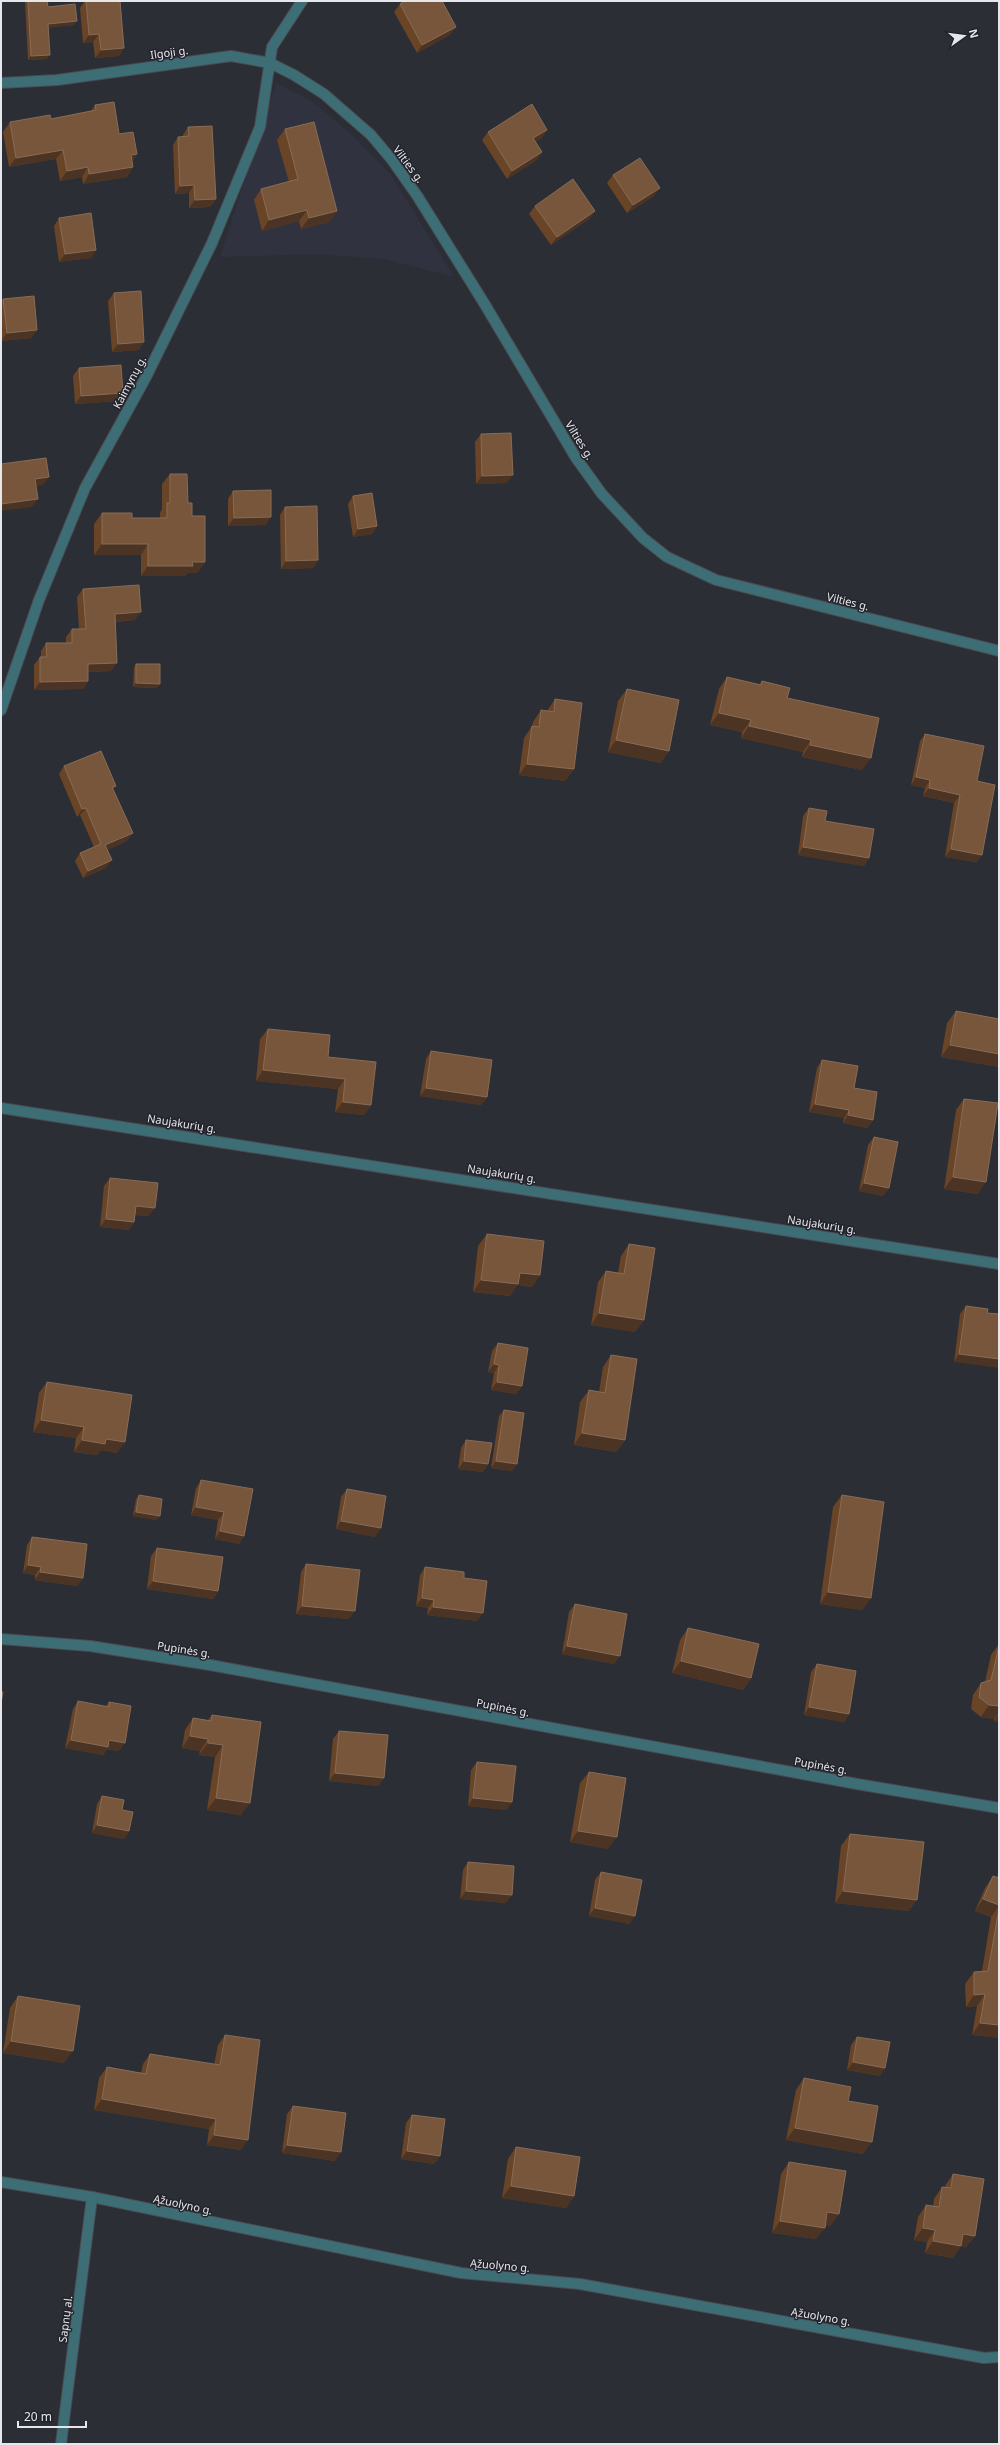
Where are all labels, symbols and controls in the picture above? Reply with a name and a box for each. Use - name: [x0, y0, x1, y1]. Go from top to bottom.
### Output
- north arrow: [944, 16, 984, 56]
- text: N: [966, 27, 983, 40]
- street label: Ilgoji g.: [149, 42, 189, 62]
- street label: Vilties g.: [390, 142, 428, 186]
- street label: Kaimynų g.: [109, 353, 149, 411]
- street label: Vilties g.: [562, 418, 598, 462]
- street label: Vilties g.: [825, 589, 871, 614]
- street label: Naujakurių g.: [146, 1110, 218, 1136]
- street label: Naujakurių g.: [466, 1160, 538, 1186]
- street label: Naujakurių g.: [786, 1211, 858, 1237]
- street label: Pupinės g.: [156, 1637, 212, 1661]
- street label: Pupinės g.: [475, 1694, 531, 1720]
- street label: Pupinės g.: [793, 1753, 849, 1777]
- street label: Ąžuolyno g.: [152, 2190, 214, 2218]
- street label: Ąžuolyno g.: [469, 2255, 531, 2275]
- street label: Sapnų al.: [55, 2295, 75, 2343]
- street label: Ąžuolyno g.: [790, 2303, 852, 2329]
- scale bar: [18, 2403, 86, 2429]
- text: 20 m: [24, 2408, 52, 2425]

